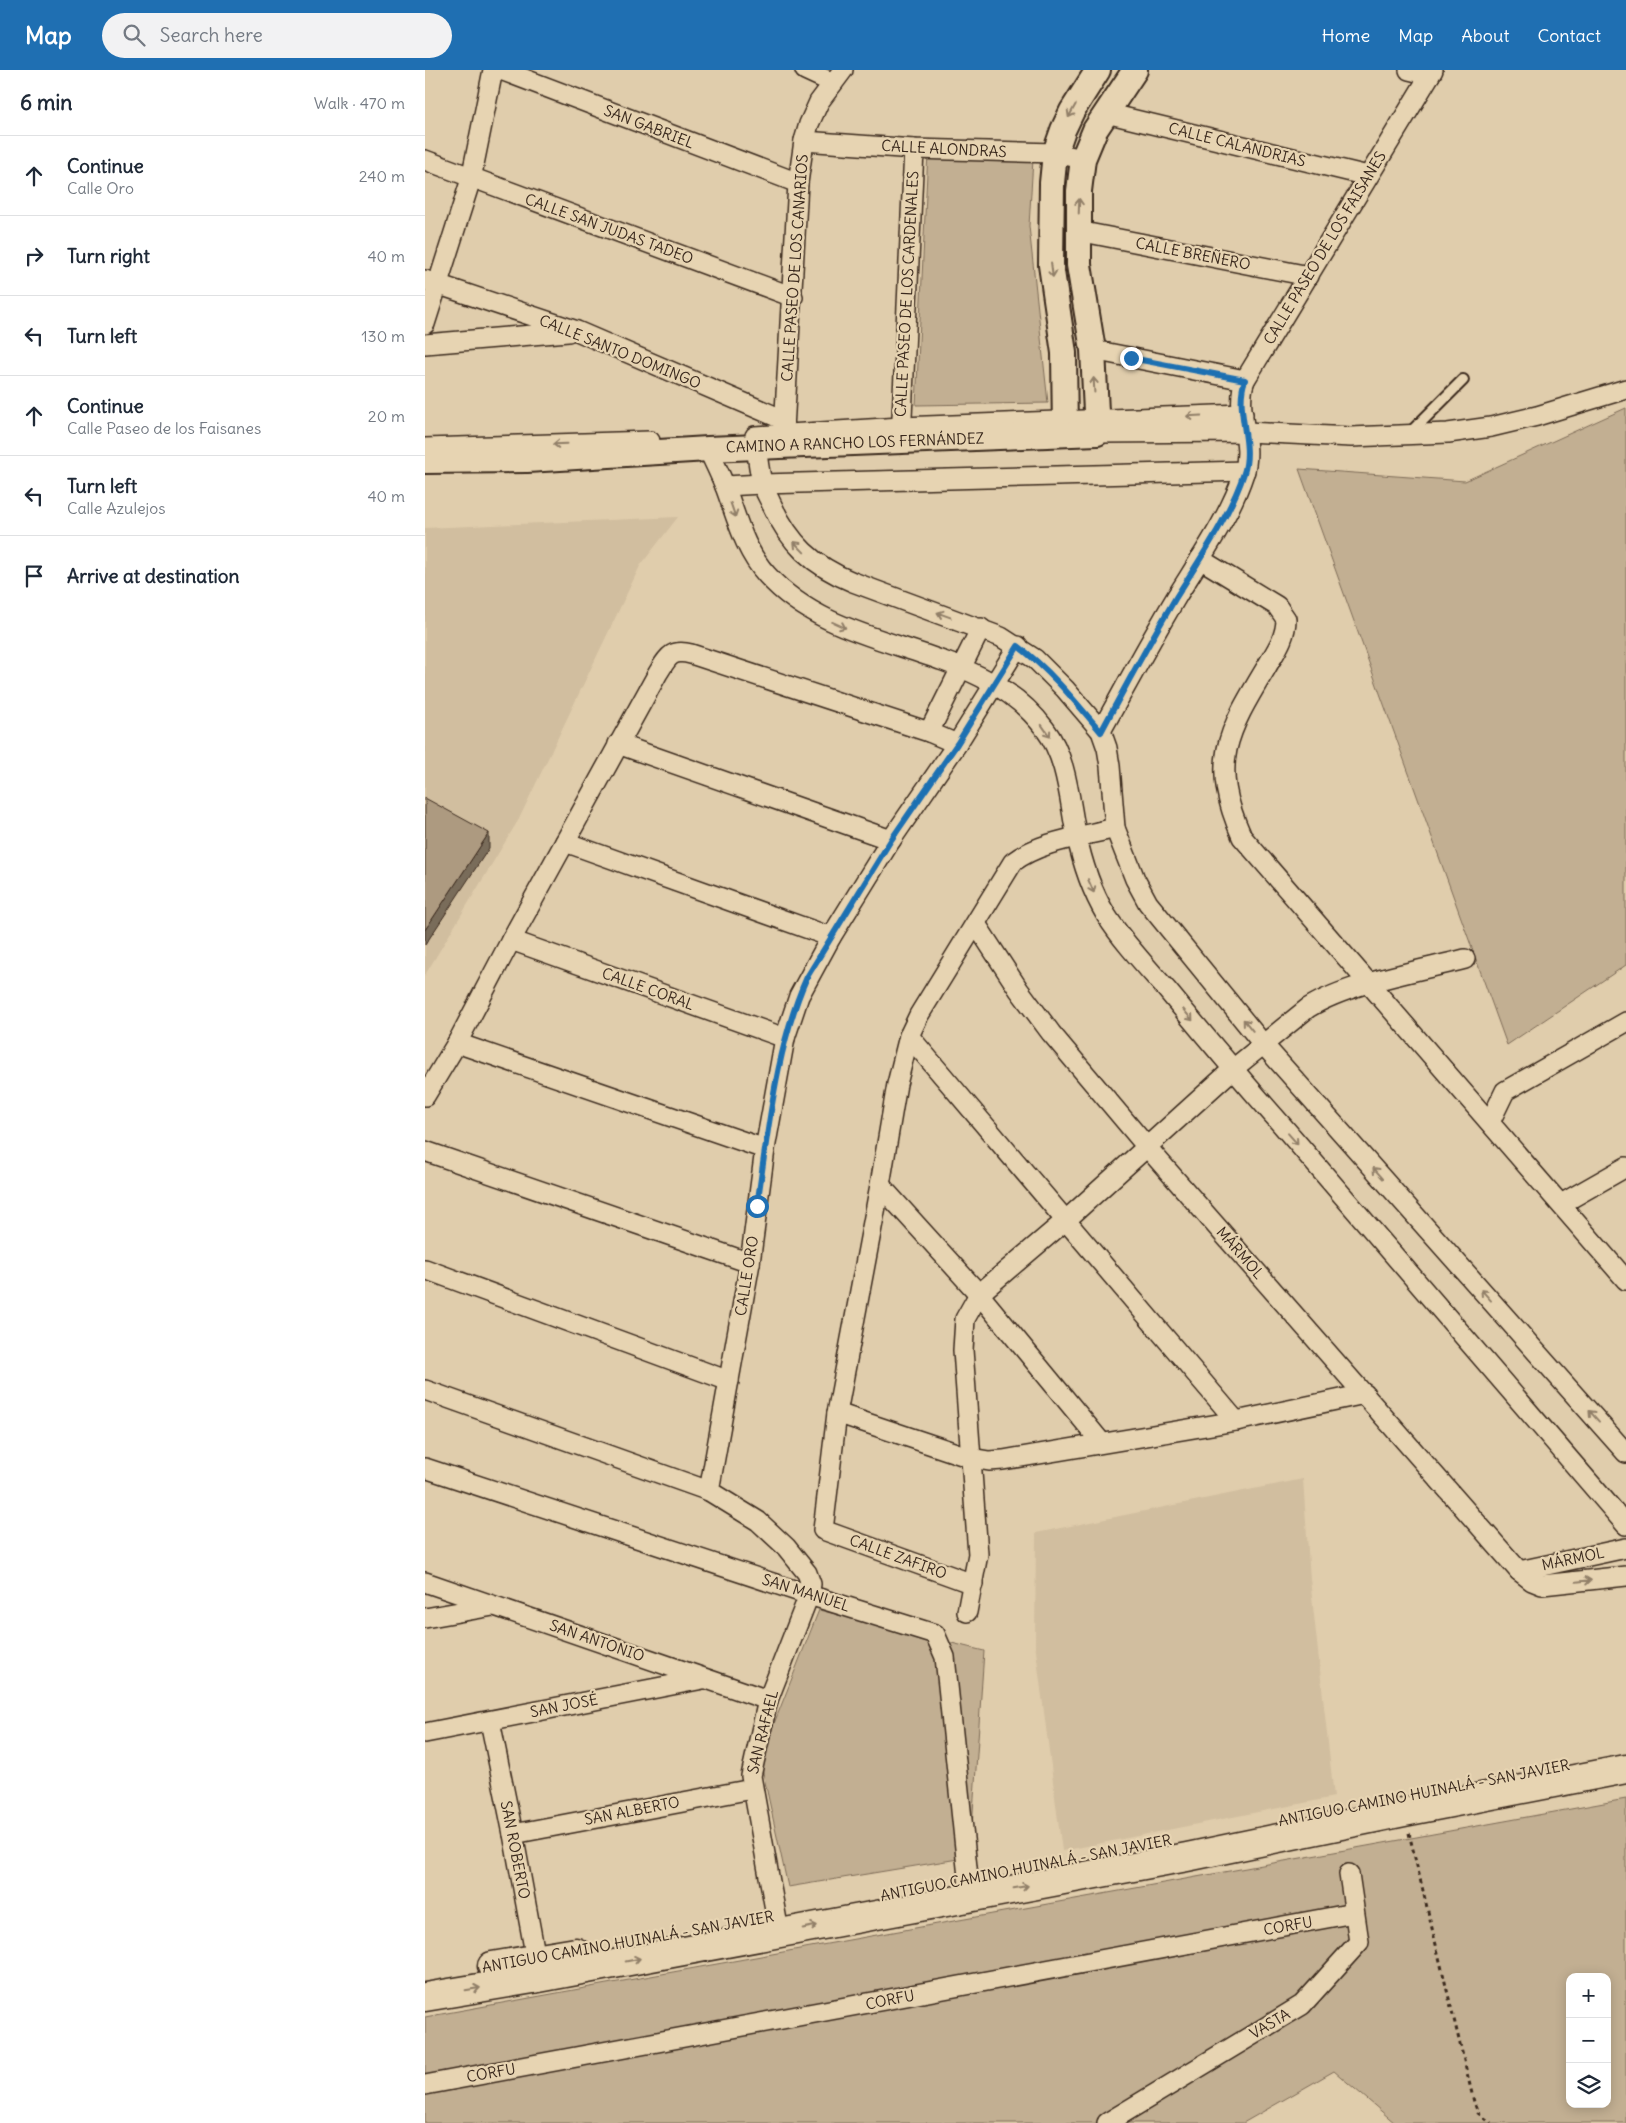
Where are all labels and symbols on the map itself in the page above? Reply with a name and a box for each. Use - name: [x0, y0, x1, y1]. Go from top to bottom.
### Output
- street label: SAN GABRIEL: [601, 101, 697, 152]
- one-way arrow: [1067, 104, 1077, 119]
- street label: CALLE CALANDRIAS: [1167, 118, 1308, 171]
- street label: CALLE ALONDRAS: [881, 136, 1007, 161]
- street label: CALLE PASEO DE LOS FAISANES: [1259, 148, 1390, 348]
- street label: CALLE PASEO DE LOS CANARIOS: [777, 154, 812, 382]
- street label: CALLE PASEO DE LOS CARDENALES: [891, 170, 922, 417]
- street label: CALLE SAN JUDAS TADEO: [522, 189, 696, 268]
- one-way arrow: [1074, 198, 1084, 214]
- street label: CALLE BREÑERO: [1134, 233, 1252, 274]
- one-way arrow: [1047, 262, 1057, 278]
- street label: CALLE SANTO DOMINGO: [536, 310, 704, 393]
- route end: [1120, 347, 1143, 370]
- one-way arrow: [1090, 377, 1099, 393]
- one-way arrow: [1187, 411, 1203, 421]
- street label: CAMINO A RANCHO LOS FERNÁNDEZ: [725, 428, 985, 457]
- one-way arrow: [552, 439, 568, 449]
- one-way arrow: [729, 502, 738, 518]
- one-way arrow: [793, 540, 805, 553]
- one-way arrow: [937, 610, 952, 619]
- one-way arrow: [831, 621, 846, 631]
- one-way arrow: [1041, 724, 1051, 738]
- one-way arrow: [1087, 878, 1097, 893]
- street label: CALLE CORAL: [599, 963, 697, 1014]
- one-way arrow: [1182, 1009, 1194, 1022]
- one-way arrow: [1242, 1019, 1253, 1032]
- one-way arrow: [1288, 1132, 1299, 1145]
- one-way arrow: [1372, 1167, 1384, 1180]
- route start: [746, 1195, 769, 1218]
- street label: MÁRMOL: [1212, 1223, 1268, 1283]
- street label: CALLE ORO: [731, 1234, 762, 1317]
- one-way arrow: [1480, 1288, 1492, 1301]
- one-way arrow: [1588, 1410, 1599, 1423]
- street label: CALLE ZAFIRO: [847, 1530, 950, 1583]
- street label: MÁRMOL: [1540, 1543, 1606, 1574]
- street label: SAN MANUEL: [760, 1569, 853, 1616]
- one-way arrow: [1576, 1576, 1592, 1586]
- street label: SAN ANTONIO: [547, 1615, 647, 1666]
- street label: SAN RAFAEL: [743, 1688, 782, 1776]
- street label: SAN JOSÉ: [528, 1690, 600, 1721]
- street label: ANTIGUO CAMINO HUINALÁ - SAN JAVIER: [1277, 1755, 1572, 1830]
- street label: SAN ALBERTO: [583, 1792, 681, 1829]
- street label: SAN ROBERTO: [497, 1799, 534, 1901]
- street label: ANTIGUO CAMINO HUINALÁ - SAN JAVIER: [879, 1830, 1174, 1905]
- one-way arrow: [1013, 1882, 1029, 1891]
- street label: ANTIGUO CAMINO HUINALÁ - SAN JAVIER: [480, 1906, 776, 1977]
- street label: CORFU: [1262, 1912, 1314, 1939]
- one-way arrow: [802, 1921, 818, 1931]
- one-way arrow: [625, 1955, 641, 1965]
- one-way arrow: [465, 1983, 481, 1993]
- street label: CORFU: [864, 1985, 916, 2014]
- street label: VASTA: [1246, 2004, 1294, 2043]
- street label: CORFU: [465, 2059, 517, 2086]

